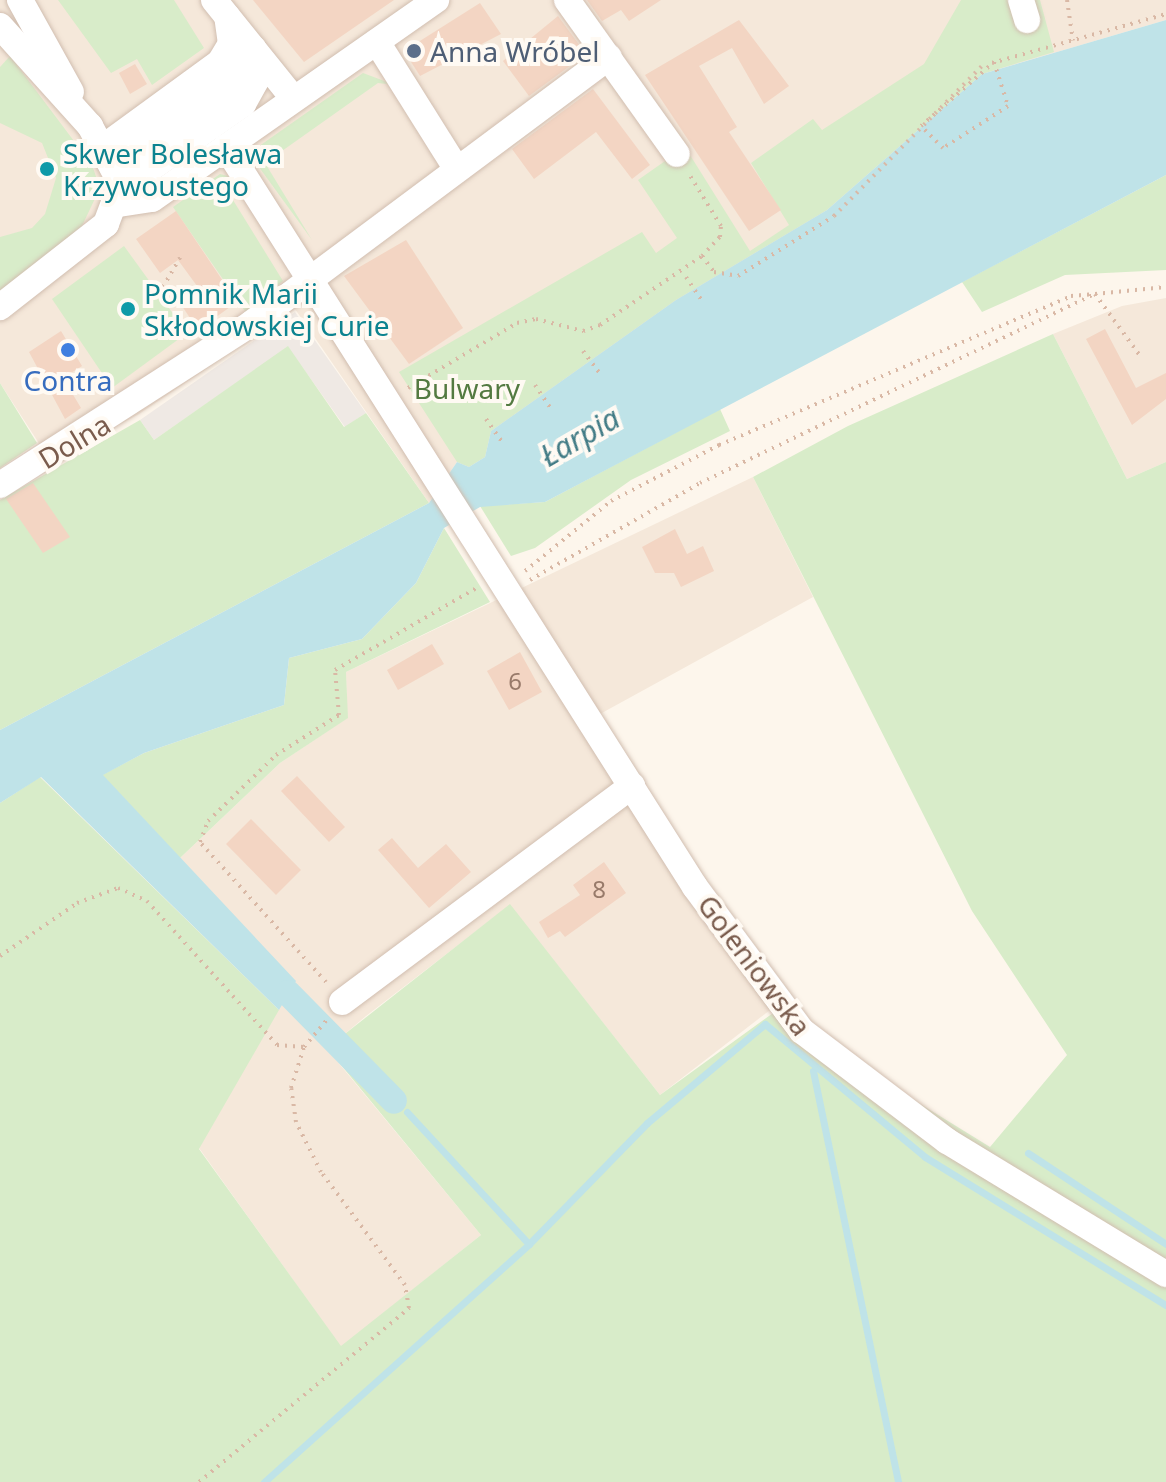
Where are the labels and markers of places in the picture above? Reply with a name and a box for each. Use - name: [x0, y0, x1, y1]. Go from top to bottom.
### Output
- place label: Anna Wróbel: [430, 34, 599, 68]
- marker: Anna Wróbel: [405, 42, 423, 60]
- place label: Skwer Bolesława Krzywoustego: [63, 136, 282, 202]
- marker: Skwer Bolesława Krzywoustego: [38, 160, 56, 178]
- place label: Pomnik Marii Skłodowskiej Curie: [144, 276, 390, 342]
- marker: Pomnik Marii Skłodowskiej Curie: [119, 300, 137, 318]
- marker: Contra: [59, 341, 77, 359]
- place label: Contra: [24, 363, 112, 397]

